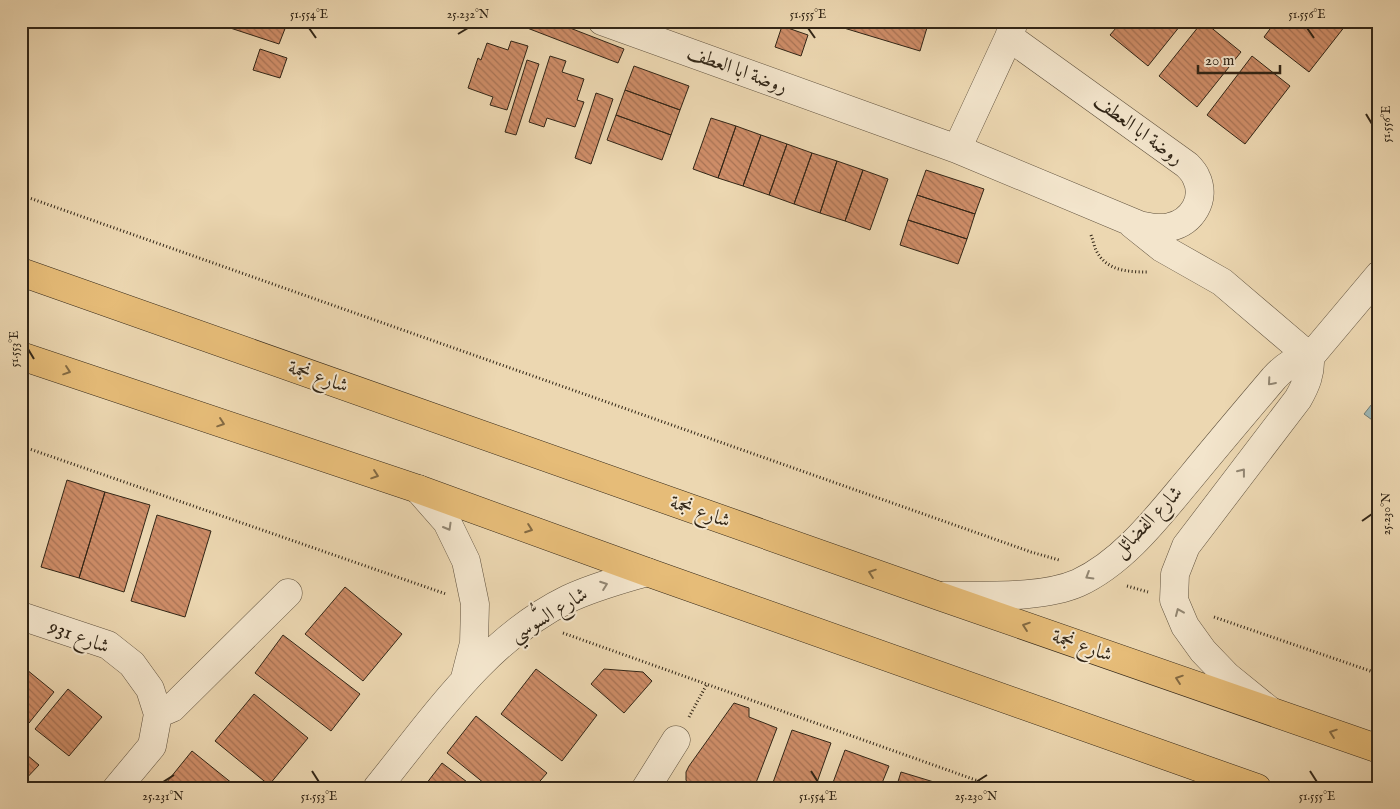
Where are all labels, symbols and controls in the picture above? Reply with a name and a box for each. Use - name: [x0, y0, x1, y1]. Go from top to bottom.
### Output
- text: 51.554°E: [290, 7, 328, 22]
- text: 25.232°N: [447, 7, 490, 22]
- text: 51.555°E: [790, 7, 826, 22]
- text: 51.556°E: [1288, 7, 1326, 22]
- street label: روضة ابا العطف: [683, 40, 791, 100]
- scale bar: [1198, 42, 1280, 74]
- text: 20 m: [1205, 51, 1235, 70]
- street label: روضة ابا العطف: [1088, 89, 1188, 171]
- text: 51.556°E: [1379, 105, 1394, 143]
- text: 51.553°E: [7, 331, 22, 367]
- street label: شارع نجمة: [283, 355, 351, 403]
- one-way arrow: [63, 365, 71, 375]
- one-way arrow: [1268, 376, 1276, 385]
- one-way arrow: [217, 417, 225, 427]
- one-way arrow: [371, 469, 379, 479]
- one-way arrow: [1237, 469, 1245, 478]
- street label: شارع الفضائل: [1108, 481, 1191, 566]
- street label: شارع نجمة: [665, 490, 733, 538]
- text: 25.230°N: [1379, 492, 1394, 535]
- one-way arrow: [442, 521, 452, 530]
- one-way arrow: [524, 523, 532, 533]
- one-way arrow: [868, 569, 877, 579]
- one-way arrow: [1085, 570, 1094, 580]
- street label: شارع السُّوسي: [501, 575, 595, 652]
- one-way arrow: [599, 581, 608, 591]
- one-way arrow: [1175, 608, 1186, 617]
- street label: شارع 931: [43, 614, 113, 664]
- one-way arrow: [1022, 622, 1030, 632]
- street label: شارع نجمة: [1047, 624, 1115, 672]
- one-way arrow: [1176, 675, 1184, 685]
- one-way arrow: [1329, 729, 1337, 739]
- text: 25.231°N: [142, 789, 184, 804]
- text: 51.553°E: [301, 789, 337, 804]
- text: 51.554°E: [799, 789, 837, 804]
- text: 25.230°N: [955, 789, 998, 804]
- text: 51.555°E: [1299, 789, 1335, 804]

